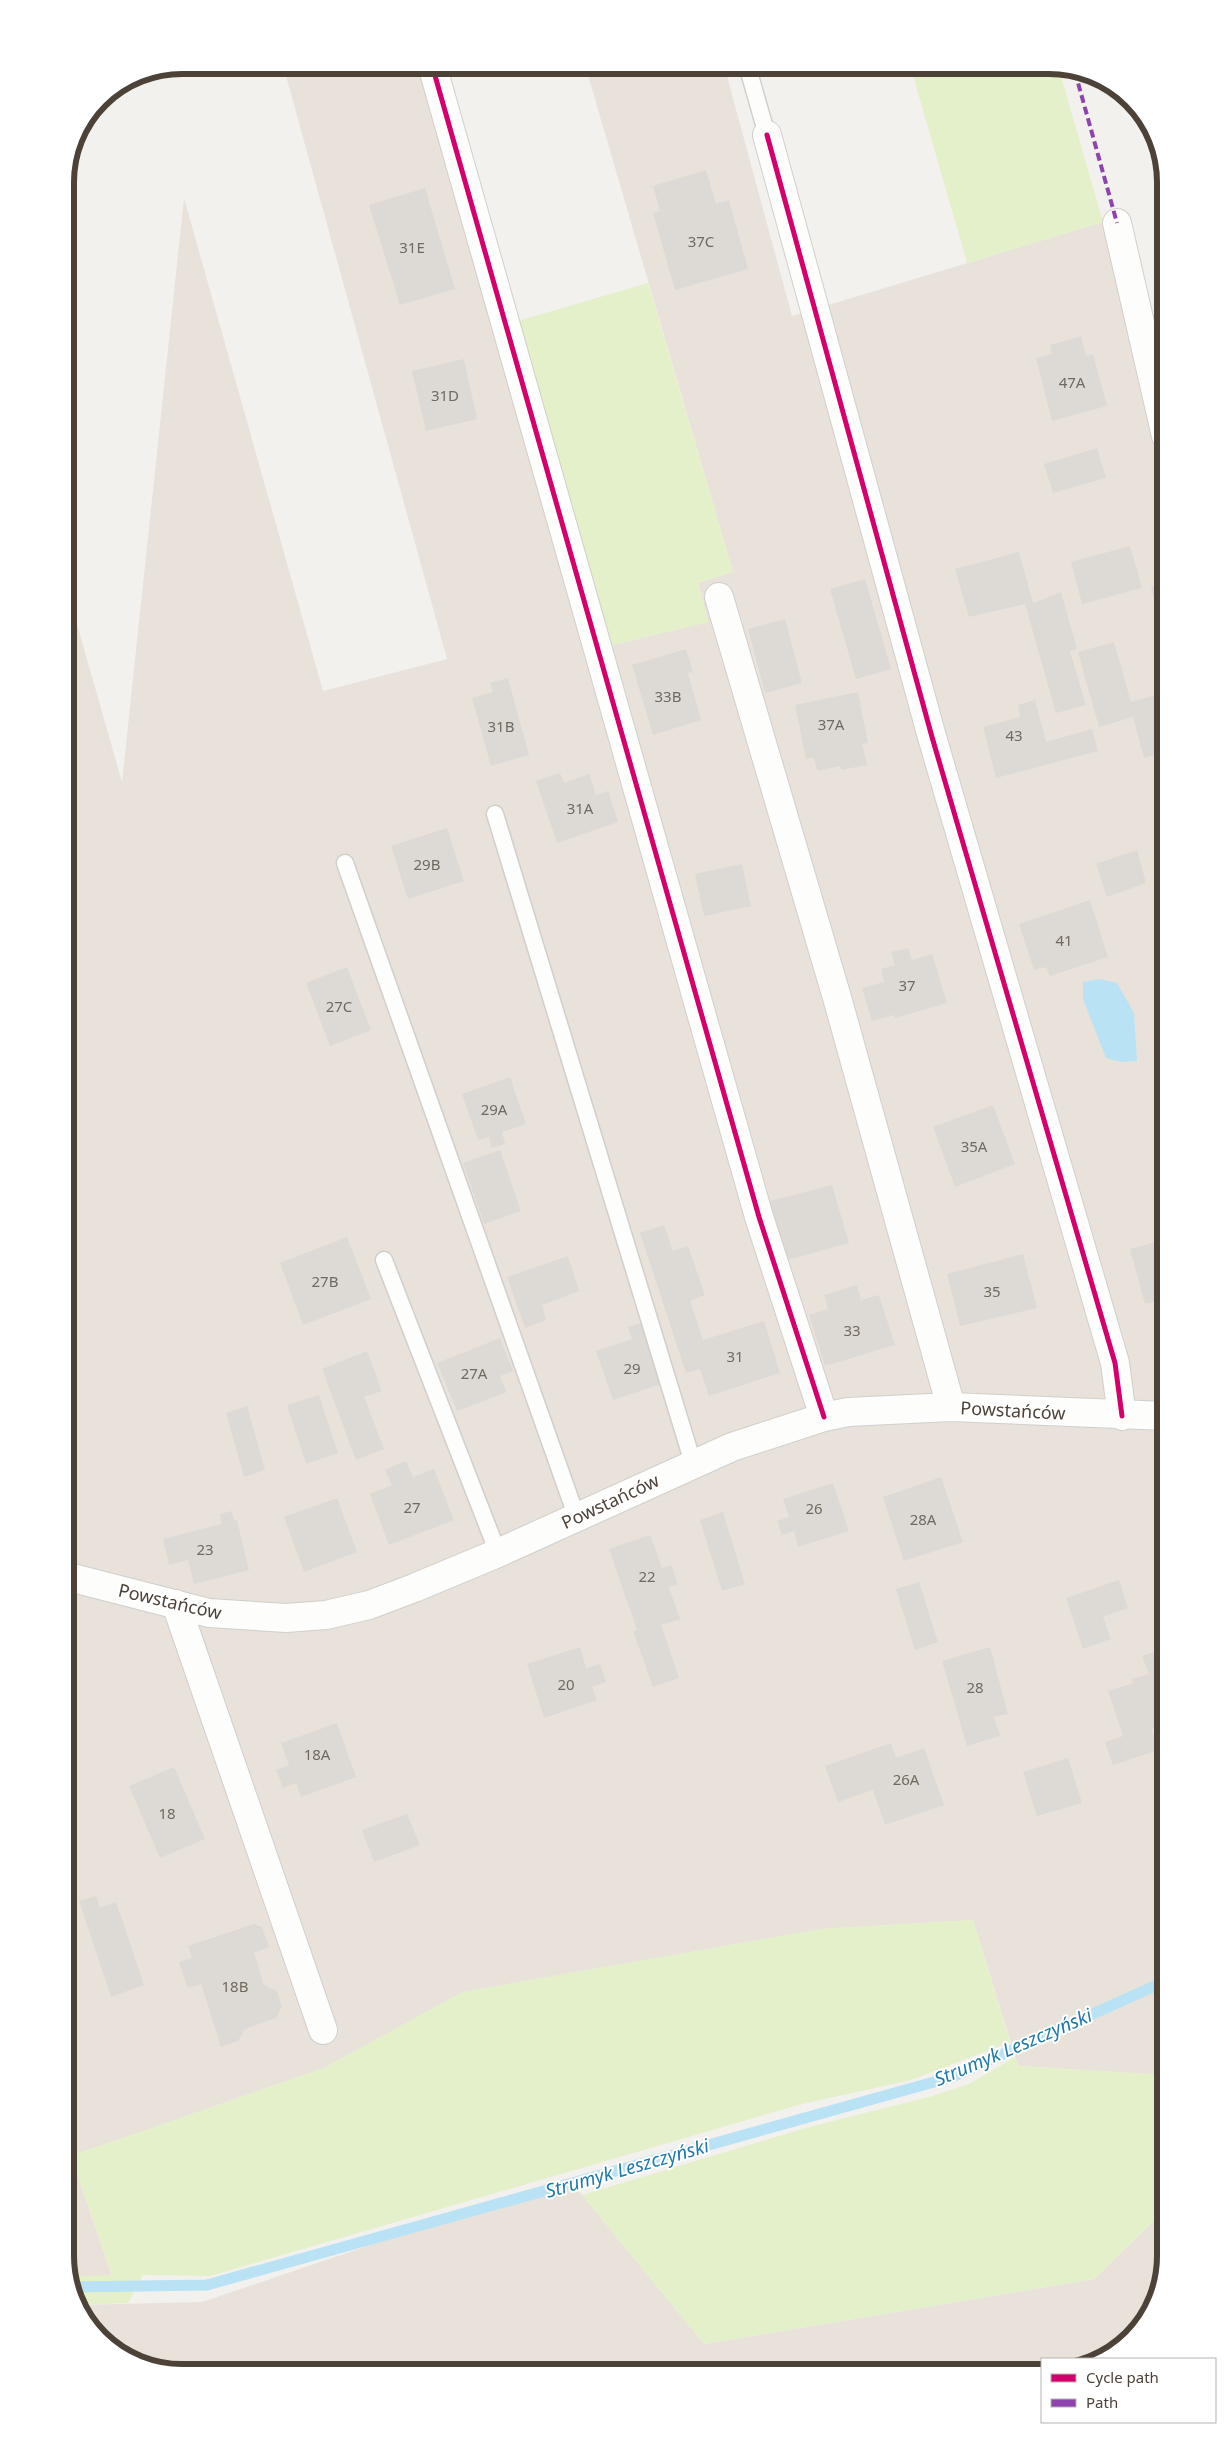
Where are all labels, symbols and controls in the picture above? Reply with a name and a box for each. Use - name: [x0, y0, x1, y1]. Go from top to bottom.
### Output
- house number: 37C: [688, 231, 715, 251]
- house number: 31E: [399, 237, 425, 257]
- house number: 47A: [1059, 372, 1086, 392]
- house number: 31D: [431, 385, 459, 405]
- house number: 33B: [655, 686, 681, 706]
- house number: 37A: [818, 714, 845, 734]
- house number: 31B: [488, 716, 514, 736]
- house number: 43: [1005, 725, 1023, 745]
- house number: 31A: [567, 798, 594, 818]
- house number: 29B: [414, 854, 440, 874]
- house number: 41: [1055, 930, 1073, 950]
- house number: 37: [898, 975, 916, 995]
- house number: 27C: [326, 996, 353, 1016]
- house number: 29A: [481, 1099, 508, 1119]
- house number: 35A: [961, 1136, 988, 1156]
- house number: 27B: [312, 1271, 338, 1291]
- house number: 35: [983, 1281, 1001, 1301]
- house number: 33: [843, 1320, 861, 1340]
- house number: 31: [726, 1346, 744, 1366]
- house number: 29: [623, 1358, 641, 1378]
- house number: 27A: [461, 1363, 488, 1383]
- street label: Powstańców: [960, 1395, 1066, 1425]
- street label: Powstańców: [557, 1468, 663, 1534]
- house number: 27: [403, 1497, 421, 1517]
- house number: 26: [805, 1498, 823, 1518]
- house number: 28A: [910, 1509, 937, 1529]
- house number: 23: [196, 1539, 214, 1559]
- house number: 22: [638, 1566, 656, 1586]
- street label: Powstańców: [116, 1577, 224, 1625]
- house number: 20: [557, 1674, 575, 1694]
- house number: 28: [966, 1677, 984, 1697]
- house number: 18A: [304, 1744, 331, 1764]
- house number: 26A: [893, 1769, 920, 1789]
- house number: 18: [158, 1803, 176, 1823]
- house number: 18B: [222, 1976, 248, 1996]
- water label: Strumyk Leszczyński: [930, 2002, 1097, 2092]
- water label: Strumyk Leszczyński: [542, 2132, 713, 2204]
- legend: [1041, 2358, 1216, 2423]
- text: Cycle path: [1086, 2367, 1159, 2387]
- text: Path: [1086, 2392, 1118, 2412]

